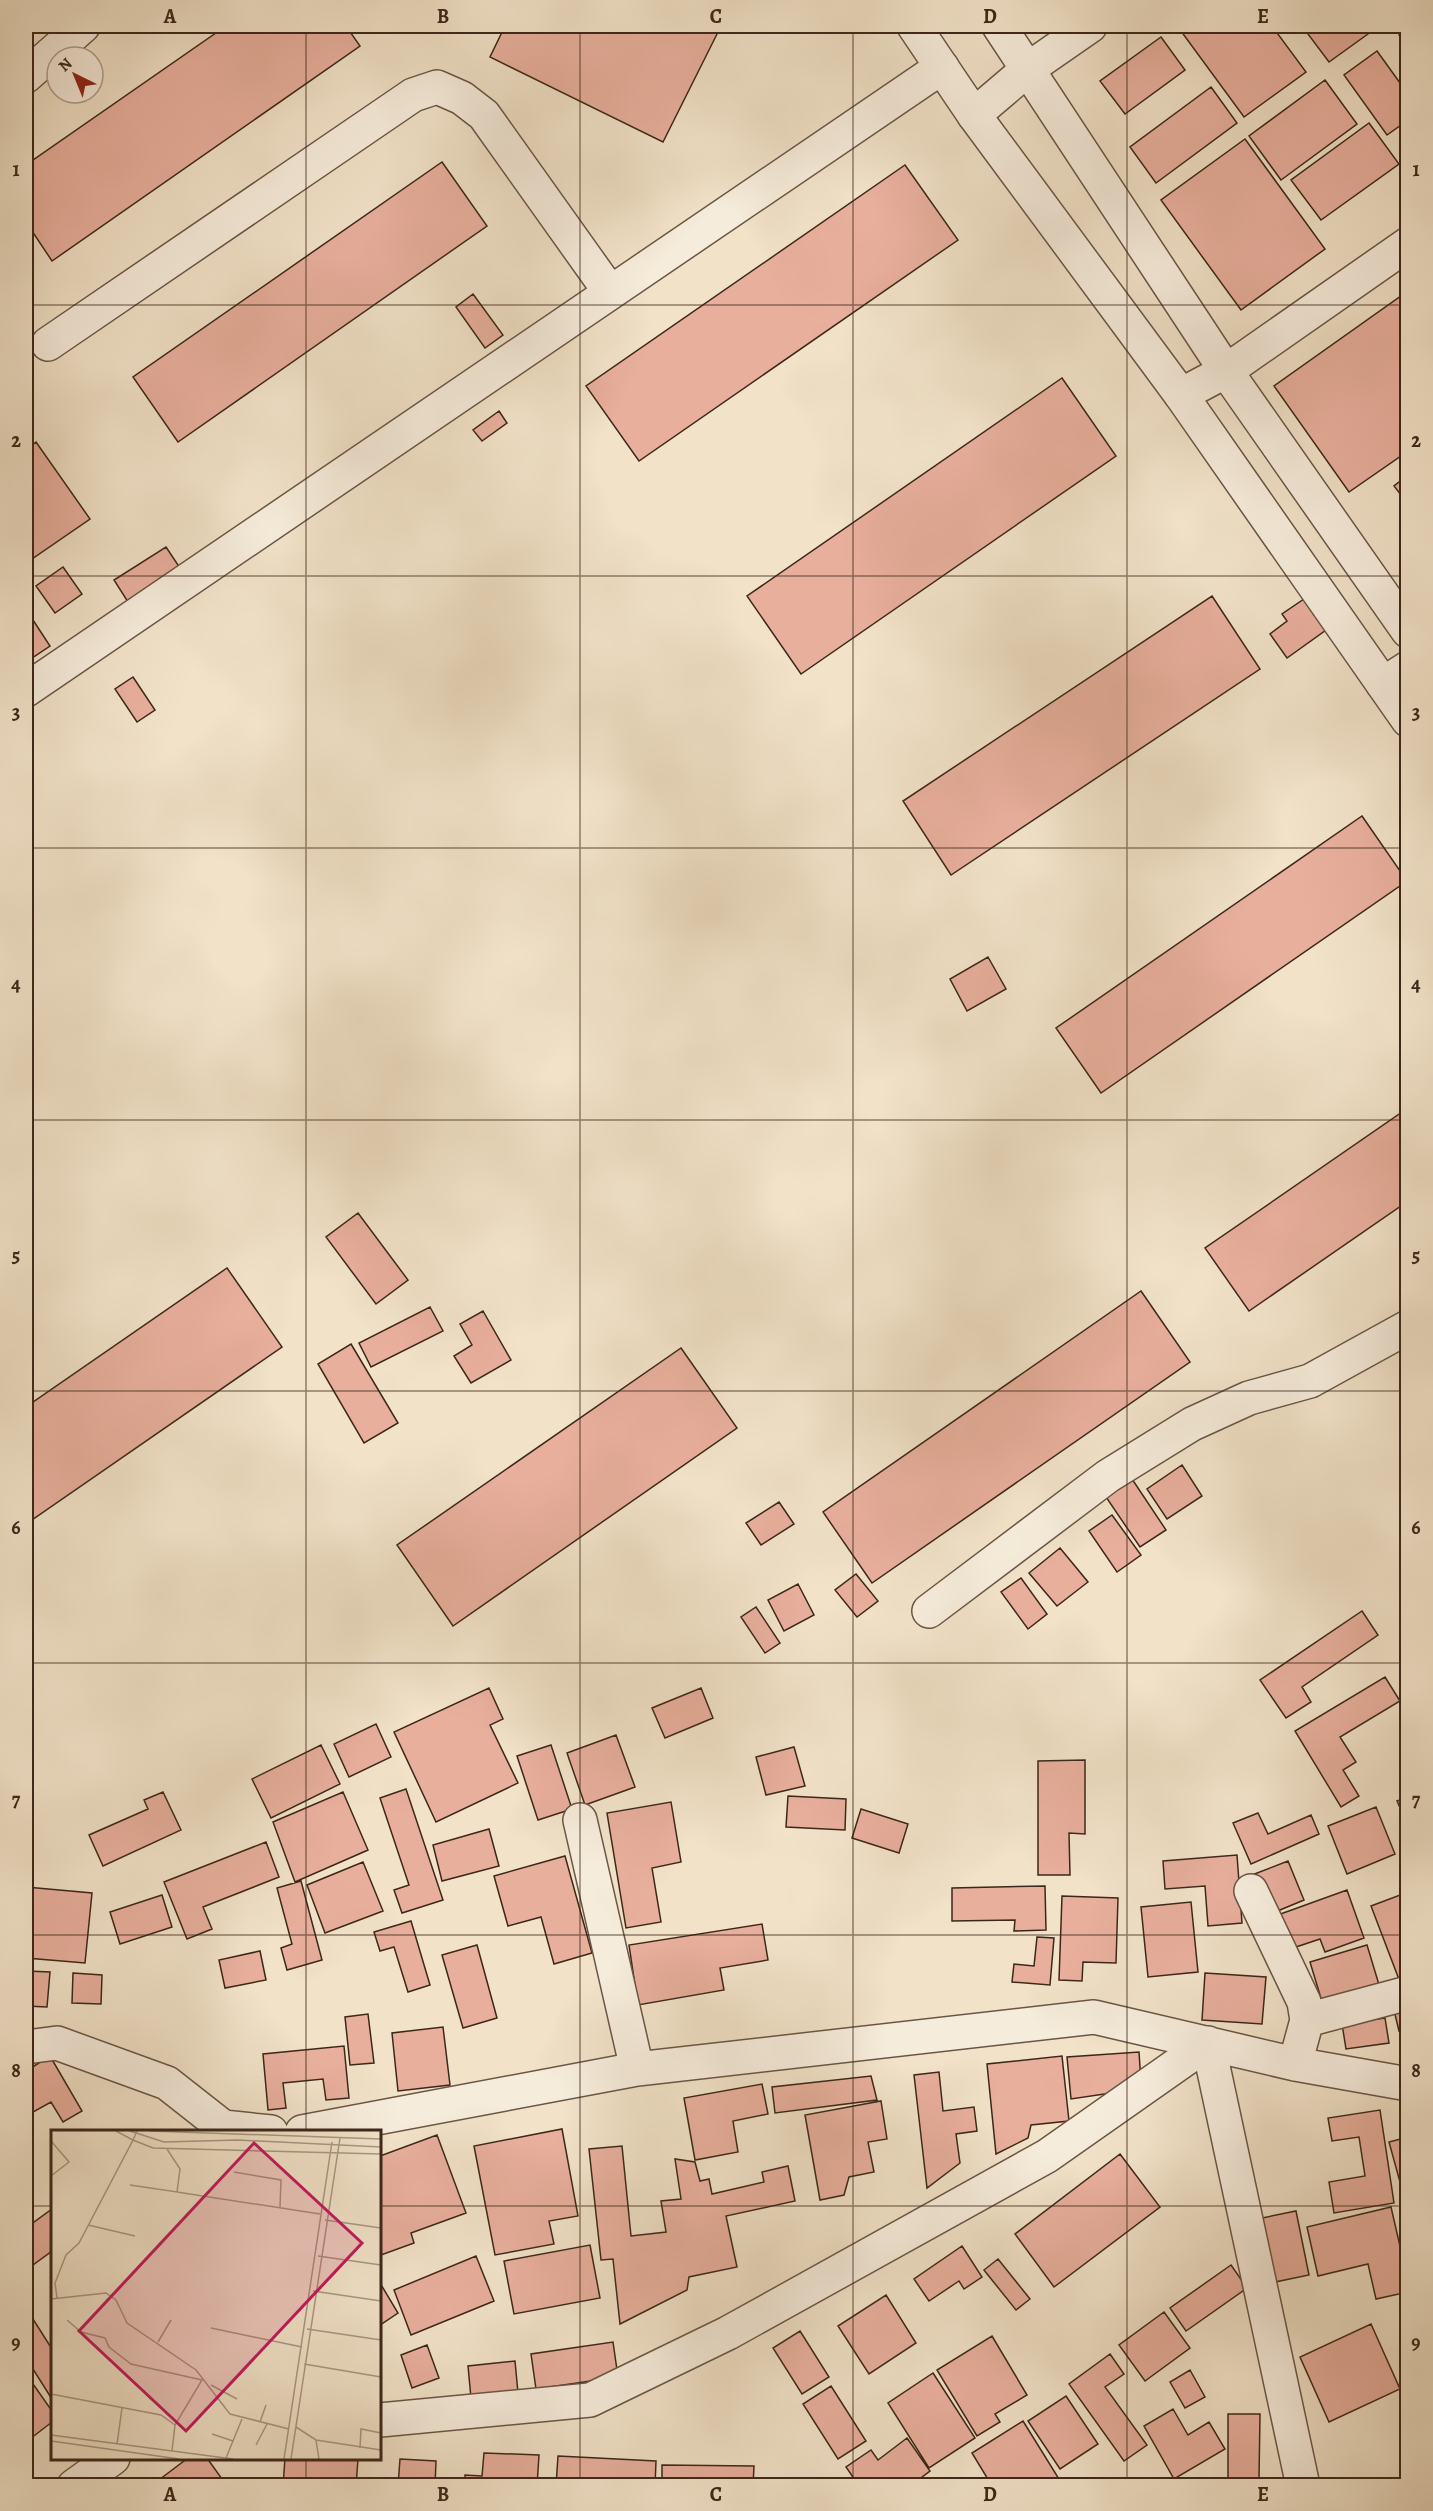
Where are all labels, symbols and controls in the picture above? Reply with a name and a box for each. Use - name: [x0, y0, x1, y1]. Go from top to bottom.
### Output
- text: A: [163, 3, 177, 30]
- text: B: [437, 3, 449, 30]
- text: C: [710, 3, 722, 30]
- text: D: [983, 3, 997, 30]
- text: E: [1257, 3, 1269, 30]
- north arrow: [45, 45, 105, 105]
- text: N: [54, 53, 77, 77]
- text: 1: [12, 156, 20, 183]
- text: 1: [1412, 156, 1420, 183]
- text: 2: [11, 427, 21, 454]
- text: 2: [1411, 427, 1421, 454]
- text: 3: [12, 699, 20, 726]
- text: 3: [1412, 699, 1420, 726]
- text: 4: [11, 971, 21, 998]
- text: 4: [1411, 971, 1421, 998]
- text: 5: [12, 1242, 20, 1269]
- text: 5: [1412, 1242, 1420, 1269]
- text: 6: [11, 1514, 21, 1541]
- text: 6: [1411, 1514, 1421, 1541]
- text: 7: [12, 1786, 21, 1813]
- text: 7: [1412, 1786, 1421, 1813]
- text: 8: [11, 2057, 21, 2084]
- text: 8: [1411, 2057, 1421, 2084]
- inset map: [51, 2130, 381, 2460]
- text: 9: [11, 2329, 21, 2356]
- text: 9: [1411, 2329, 1421, 2356]
- text: A: [163, 2481, 177, 2508]
- text: B: [437, 2481, 449, 2508]
- text: C: [710, 2481, 722, 2508]
- text: D: [983, 2481, 997, 2508]
- text: E: [1257, 2481, 1269, 2508]

